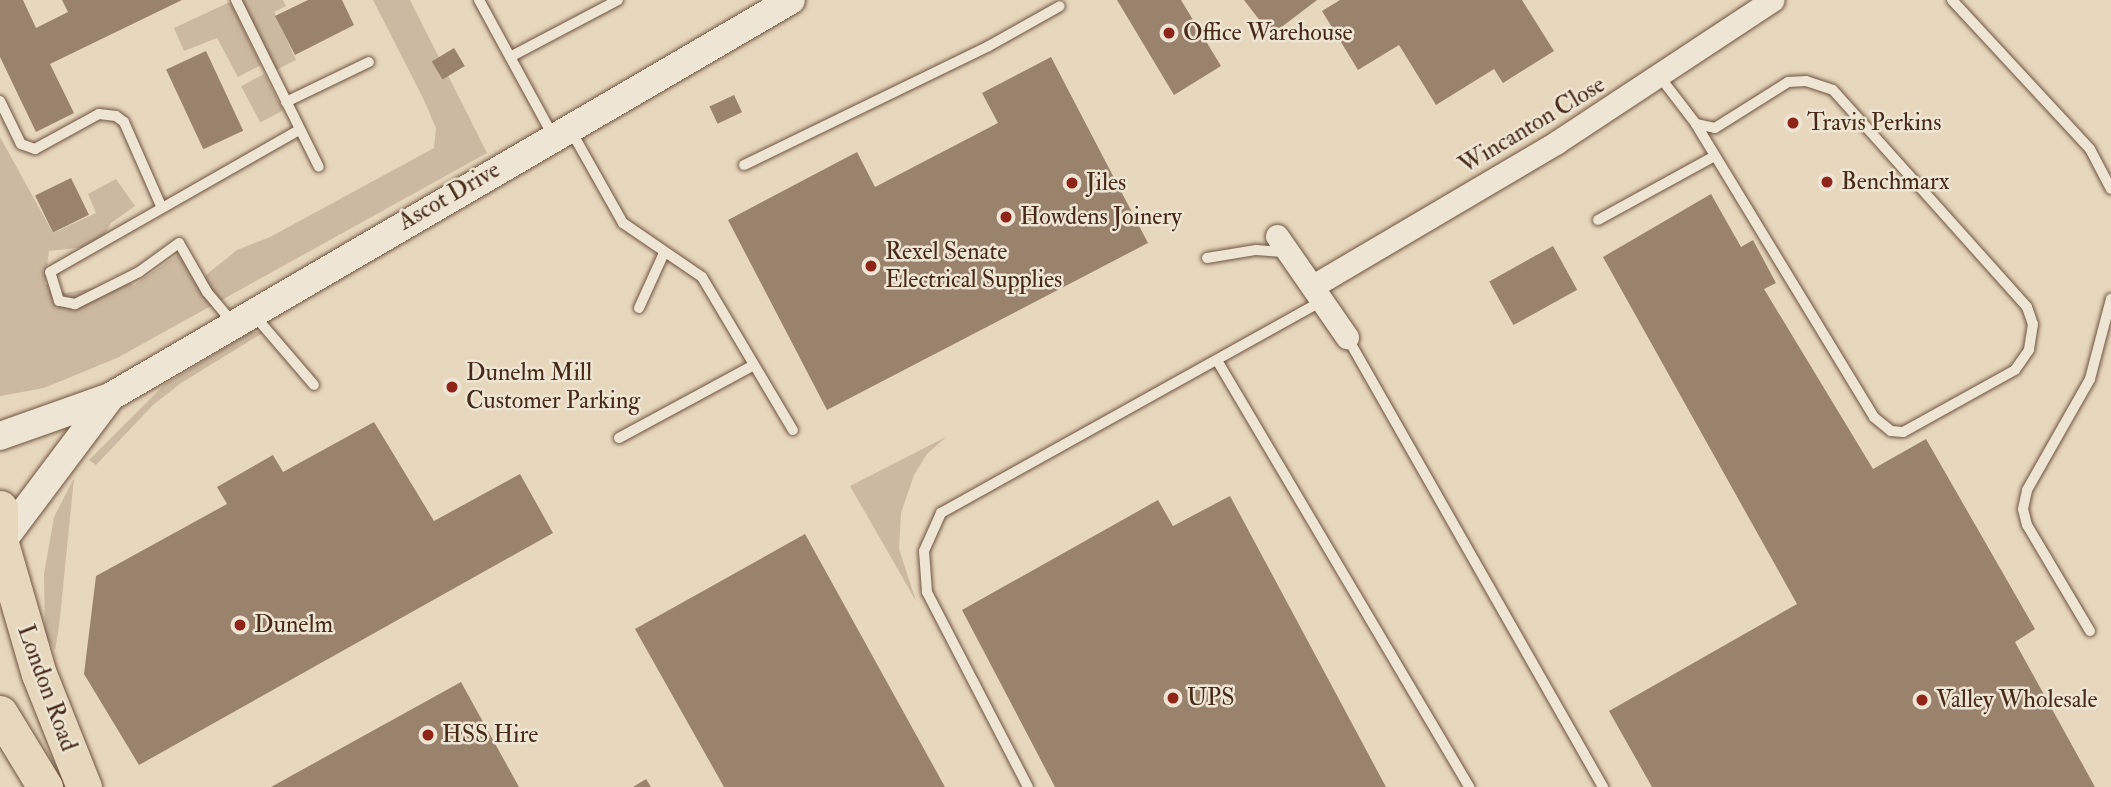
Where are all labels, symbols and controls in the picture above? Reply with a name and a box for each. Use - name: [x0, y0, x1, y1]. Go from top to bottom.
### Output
- place label: Office Warehouse: [1183, 19, 1353, 47]
- marker: Office Warehouse: [1161, 25, 1177, 41]
- street label: Wincanton Close: [1454, 70, 1610, 180]
- place label: Travis Perkins: [1807, 109, 1941, 137]
- marker: Travis Perkins: [1785, 115, 1801, 131]
- street label: Ascot Drive: [393, 155, 505, 237]
- place label: Benchmarx: [1841, 168, 1949, 196]
- place label: Jiles: [1086, 169, 1126, 197]
- marker: Benchmarx: [1819, 174, 1835, 190]
- marker: Jiles: [1064, 175, 1080, 191]
- place label: Howdens Joinery: [1020, 203, 1182, 231]
- marker: Howdens Joinery: [998, 209, 1014, 225]
- place label: Rexel Senate Electrical Supplies: [885, 238, 1062, 294]
- marker: Rexel Senate Electrical Supplies: [863, 258, 879, 274]
- place label: Dunelm Mill Customer Parking: [466, 359, 640, 415]
- marker: Dunelm Mill Customer Parking: [444, 379, 460, 395]
- place label: Dunelm: [254, 611, 333, 639]
- marker: Dunelm: [232, 617, 248, 633]
- street label: London Road: [11, 621, 83, 755]
- place label: UPS: [1187, 684, 1234, 712]
- place label: Valley Wholesale: [1936, 686, 2098, 714]
- marker: UPS: [1165, 690, 1181, 706]
- marker: Valley Wholesale: [1914, 692, 1930, 708]
- place label: HSS Hire: [442, 721, 538, 749]
- marker: HSS Hire: [420, 727, 436, 743]

